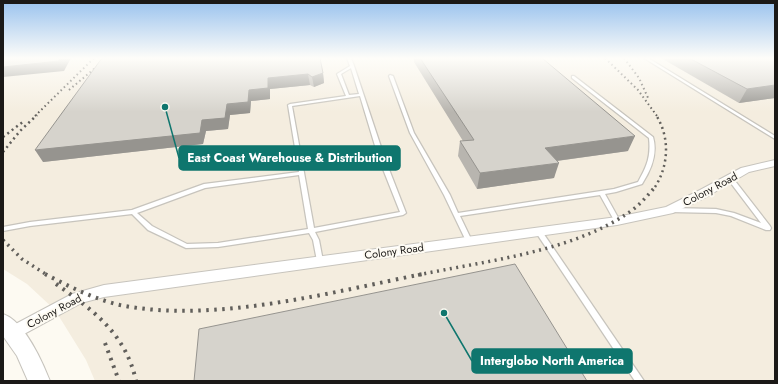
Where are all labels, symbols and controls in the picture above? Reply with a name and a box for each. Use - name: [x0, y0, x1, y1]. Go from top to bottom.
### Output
- callout: East Coast Warehouse & Distribution: [179, 146, 400, 170]
- text: East Coast Warehouse & Distribution: [187, 149, 393, 167]
- street label: Colony Road: [680, 168, 740, 210]
- street label: Colony Road: [363, 239, 425, 263]
- street label: Colony Road: [24, 290, 84, 332]
- callout: Interglobo North America: [472, 349, 632, 373]
- text: Interglobo North America: [480, 352, 624, 370]

